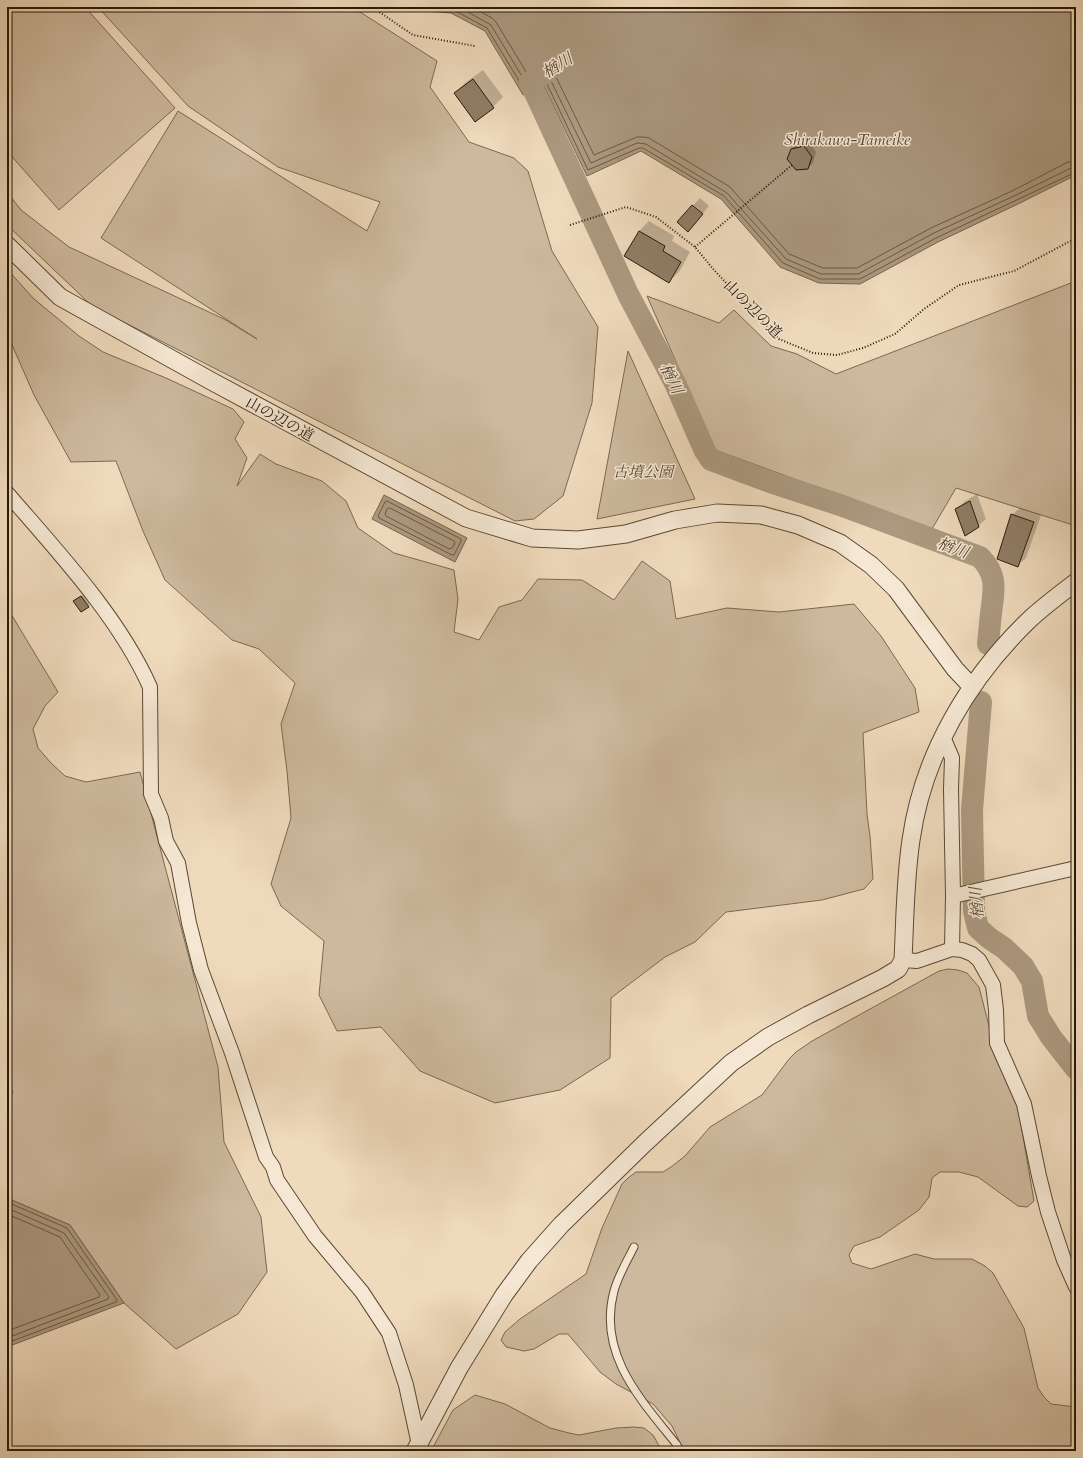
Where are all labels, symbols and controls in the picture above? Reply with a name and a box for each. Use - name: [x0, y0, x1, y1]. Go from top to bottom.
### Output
- water label: 楢川: [538, 47, 579, 84]
- water label: Shirakawa-Tameike: [784, 129, 911, 151]
- street label: 山の辺の道: [719, 275, 787, 343]
- water label: 楢川: [654, 359, 689, 399]
- street label: 山の辺の道: [242, 392, 318, 446]
- park label: 古墳公園: [613, 462, 676, 482]
- water label: 楢川: [934, 532, 973, 564]
- water label: 楢川: [964, 884, 989, 920]

